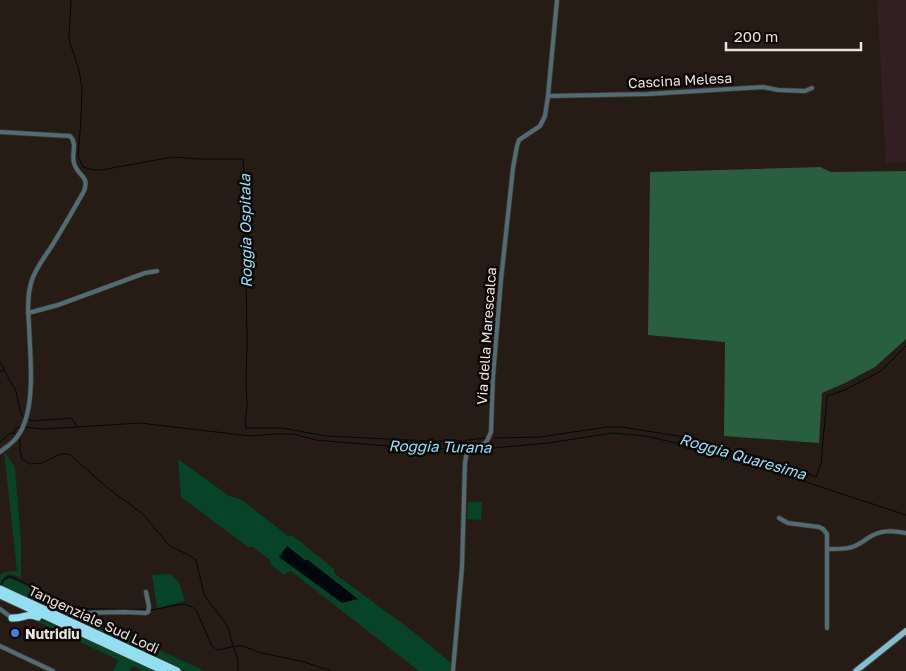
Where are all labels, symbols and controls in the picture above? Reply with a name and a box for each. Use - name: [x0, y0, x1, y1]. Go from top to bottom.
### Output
- scale bar: [726, 20, 861, 52]
- text: 200 m: [734, 27, 778, 45]
- street label: Cascina Melesa: [628, 69, 732, 91]
- water label: Roggia Ospitala: [235, 173, 256, 288]
- street label: Via della Marescalca: [473, 267, 499, 405]
- water label: Roggia Quaresima: [678, 429, 809, 484]
- water label: Roggia Turana: [389, 436, 492, 457]
- street label: Tangenziale Sud Lodi: [26, 581, 162, 657]
- place label: Nutridiu: [25, 625, 80, 642]
- marker: Nutridiu: [9, 627, 21, 639]

